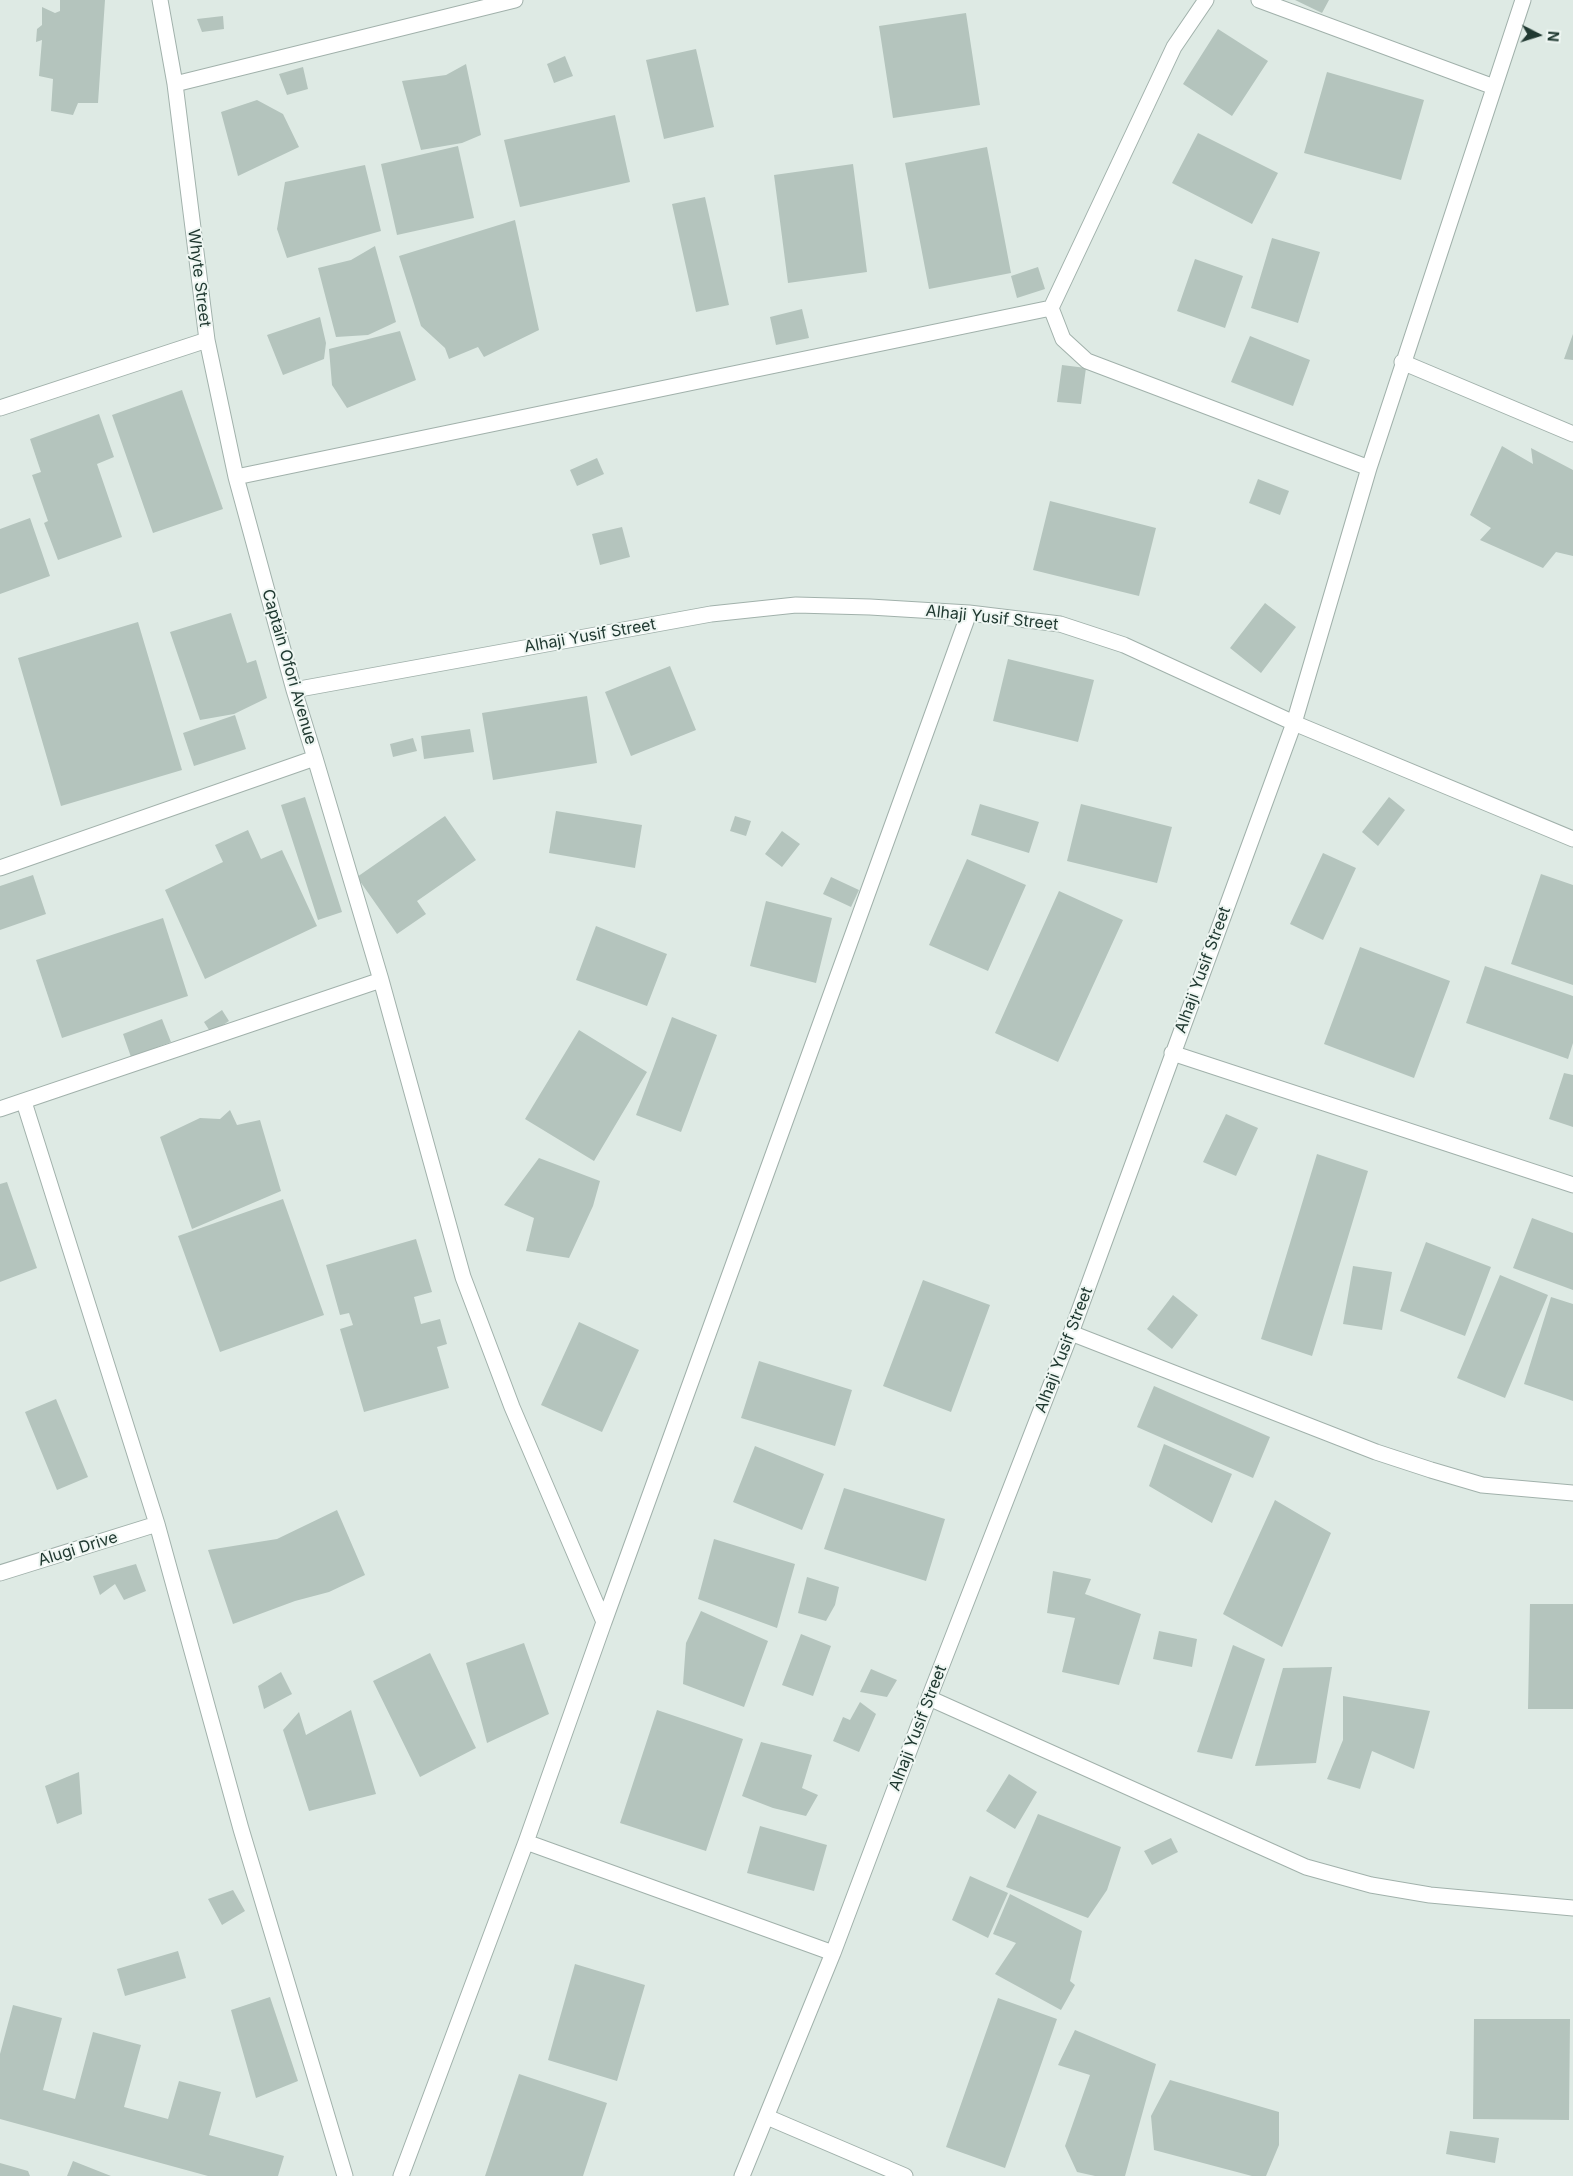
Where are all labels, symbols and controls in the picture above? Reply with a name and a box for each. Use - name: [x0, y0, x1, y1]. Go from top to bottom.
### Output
- north arrow: [1513, 10, 1563, 60]
- text: N: [1545, 30, 1562, 42]
- street label: Whyte Street: [183, 228, 215, 328]
- street label: Captain Ofori Avenue: [258, 587, 320, 747]
- street label: Alhaji Yusif Street: [925, 601, 1059, 635]
- street label: Alhaji Yusif Street: [523, 615, 657, 657]
- street label: Alhaji Yusif Street: [1171, 904, 1235, 1036]
- street label: Alhaji Yusif Street: [1031, 1284, 1097, 1416]
- street label: Alugi Drive: [36, 1528, 120, 1570]
- street label: Alhaji Yusif Street: [885, 1662, 951, 1794]

